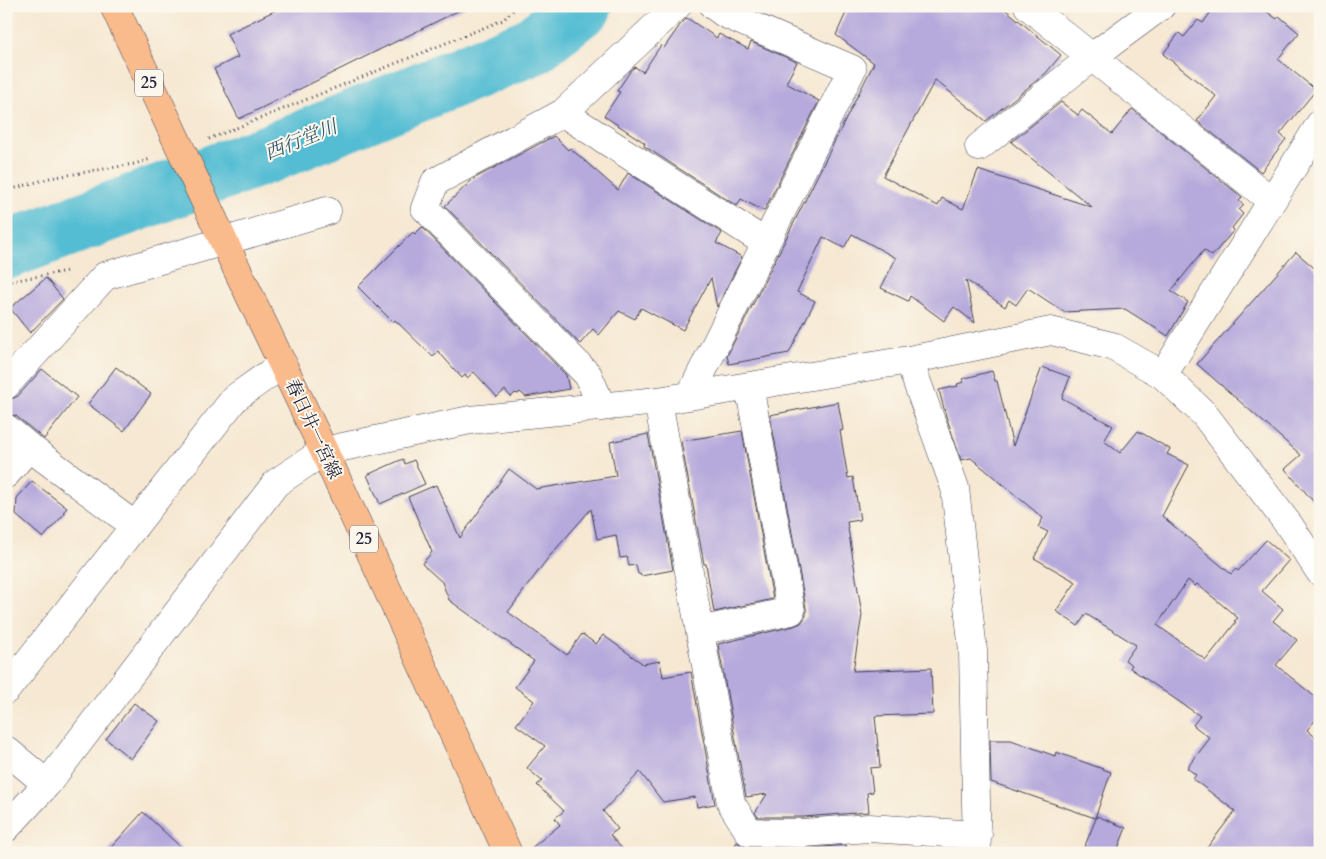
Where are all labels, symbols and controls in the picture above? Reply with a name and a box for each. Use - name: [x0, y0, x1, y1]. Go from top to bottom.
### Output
- road number: 25: [135, 70, 163, 96]
- water label: 西行堂川: [261, 113, 343, 166]
- street label: 春日井一宮線: [279, 375, 347, 483]
- road number: 25: [350, 526, 378, 552]

